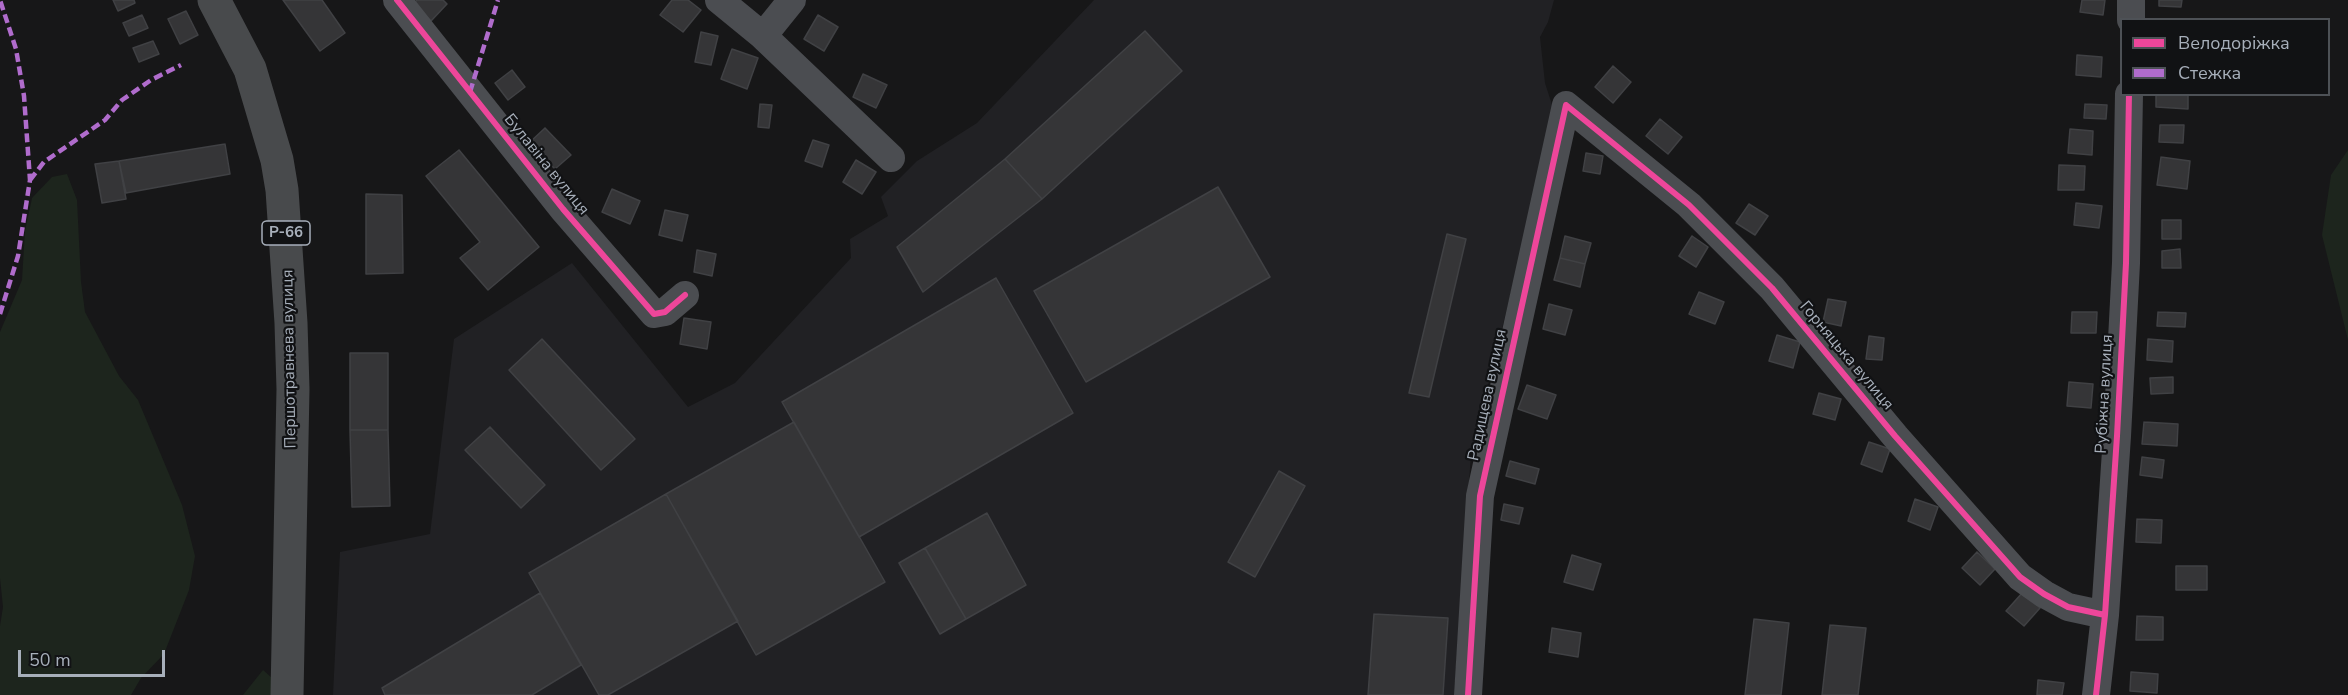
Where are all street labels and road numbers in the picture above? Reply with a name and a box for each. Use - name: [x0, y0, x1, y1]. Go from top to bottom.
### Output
- street label: Булавіна вулиця: [499, 111, 593, 219]
- road number: Р-66: [262, 221, 310, 245]
- street label: Першотравнева вулиця: [279, 269, 301, 449]
- street label: Горняцька вулиця: [1795, 298, 1897, 414]
- street label: Радищева вулиця: [1465, 327, 1511, 463]
- street label: Рубіжна вулиця: [2092, 334, 2118, 454]

